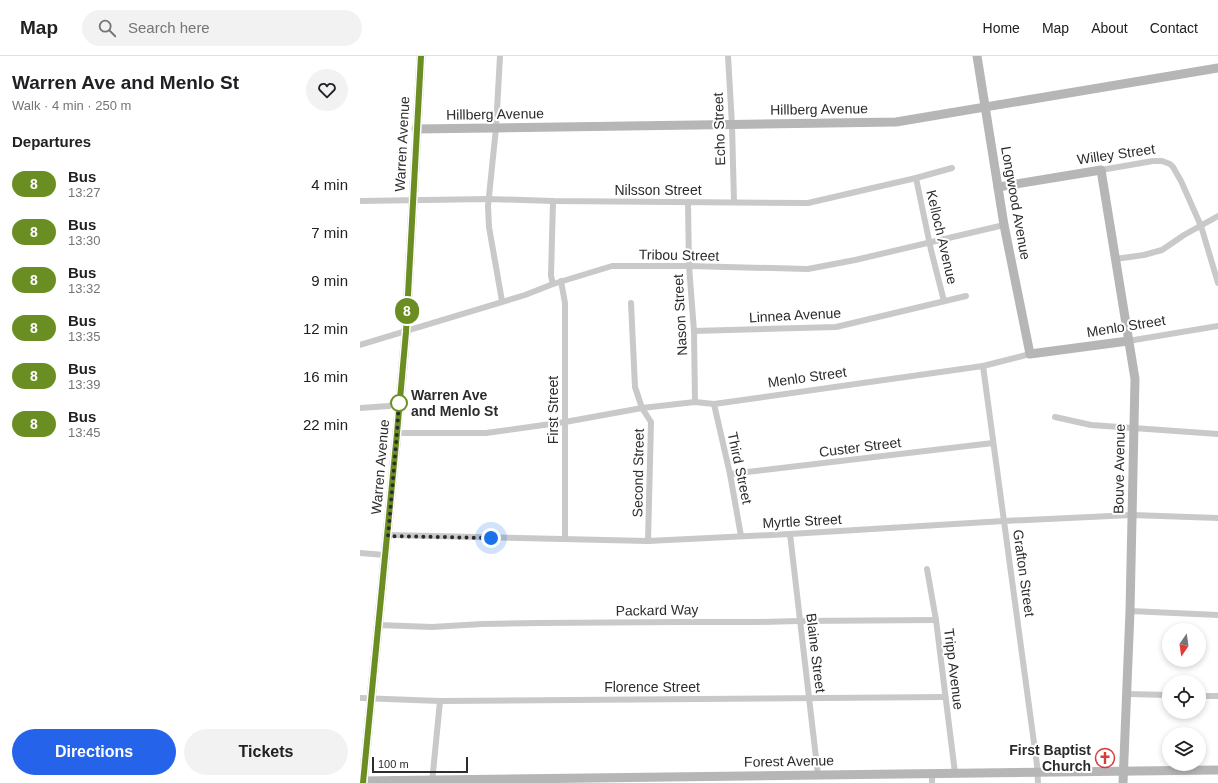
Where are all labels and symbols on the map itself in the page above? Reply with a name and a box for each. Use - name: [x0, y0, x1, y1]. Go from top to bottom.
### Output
- street label: Echo Street: [710, 92, 728, 166]
- street label: Warren Avenue: [392, 96, 413, 192]
- street label: Hillberg Avenue: [770, 100, 868, 118]
- street label: Hillberg Avenue: [446, 105, 544, 123]
- street label: Willey Street: [1076, 141, 1156, 167]
- street label: Longwood Avenue: [998, 145, 1034, 261]
- street label: Nilsson Street: [614, 182, 702, 198]
- street label: Kelloch Avenue: [923, 188, 961, 286]
- street label: Tribou Street: [639, 246, 719, 264]
- street label: Nason Street: [670, 274, 690, 356]
- line badge: 8: [394, 298, 420, 324]
- street label: Linnea Avenue: [748, 305, 842, 325]
- street label: Menlo Street: [1086, 312, 1167, 340]
- street label: Menlo Street: [767, 364, 848, 390]
- street label: First Street: [545, 376, 561, 444]
- place label: Warren Ave and Menlo St: [411, 387, 498, 419]
- marker: Warren Ave and Menlo St: [390, 394, 408, 412]
- street label: Warren Avenue: [368, 418, 392, 515]
- street label: Bouve Avenue: [1110, 424, 1128, 514]
- street label: Second Street: [629, 428, 647, 518]
- street label: Third Street: [725, 431, 755, 506]
- street label: Custer Street: [818, 434, 902, 460]
- street label: Myrtle Street: [762, 511, 842, 531]
- your location: [481, 528, 501, 548]
- street label: Grafton Street: [1010, 528, 1038, 618]
- street label: Packard Way: [615, 601, 699, 619]
- street label: Blaine Street: [803, 612, 829, 694]
- north arrow: [1162, 623, 1206, 667]
- street label: Tripp Avenue: [941, 627, 967, 711]
- street label: Florence Street: [604, 679, 700, 695]
- place label: First Baptist Church: [1009, 742, 1091, 774]
- church icon: First Baptist Church: [1094, 747, 1116, 769]
- street label: Forest Avenue: [744, 752, 834, 770]
- scale bar: [372, 755, 468, 774]

